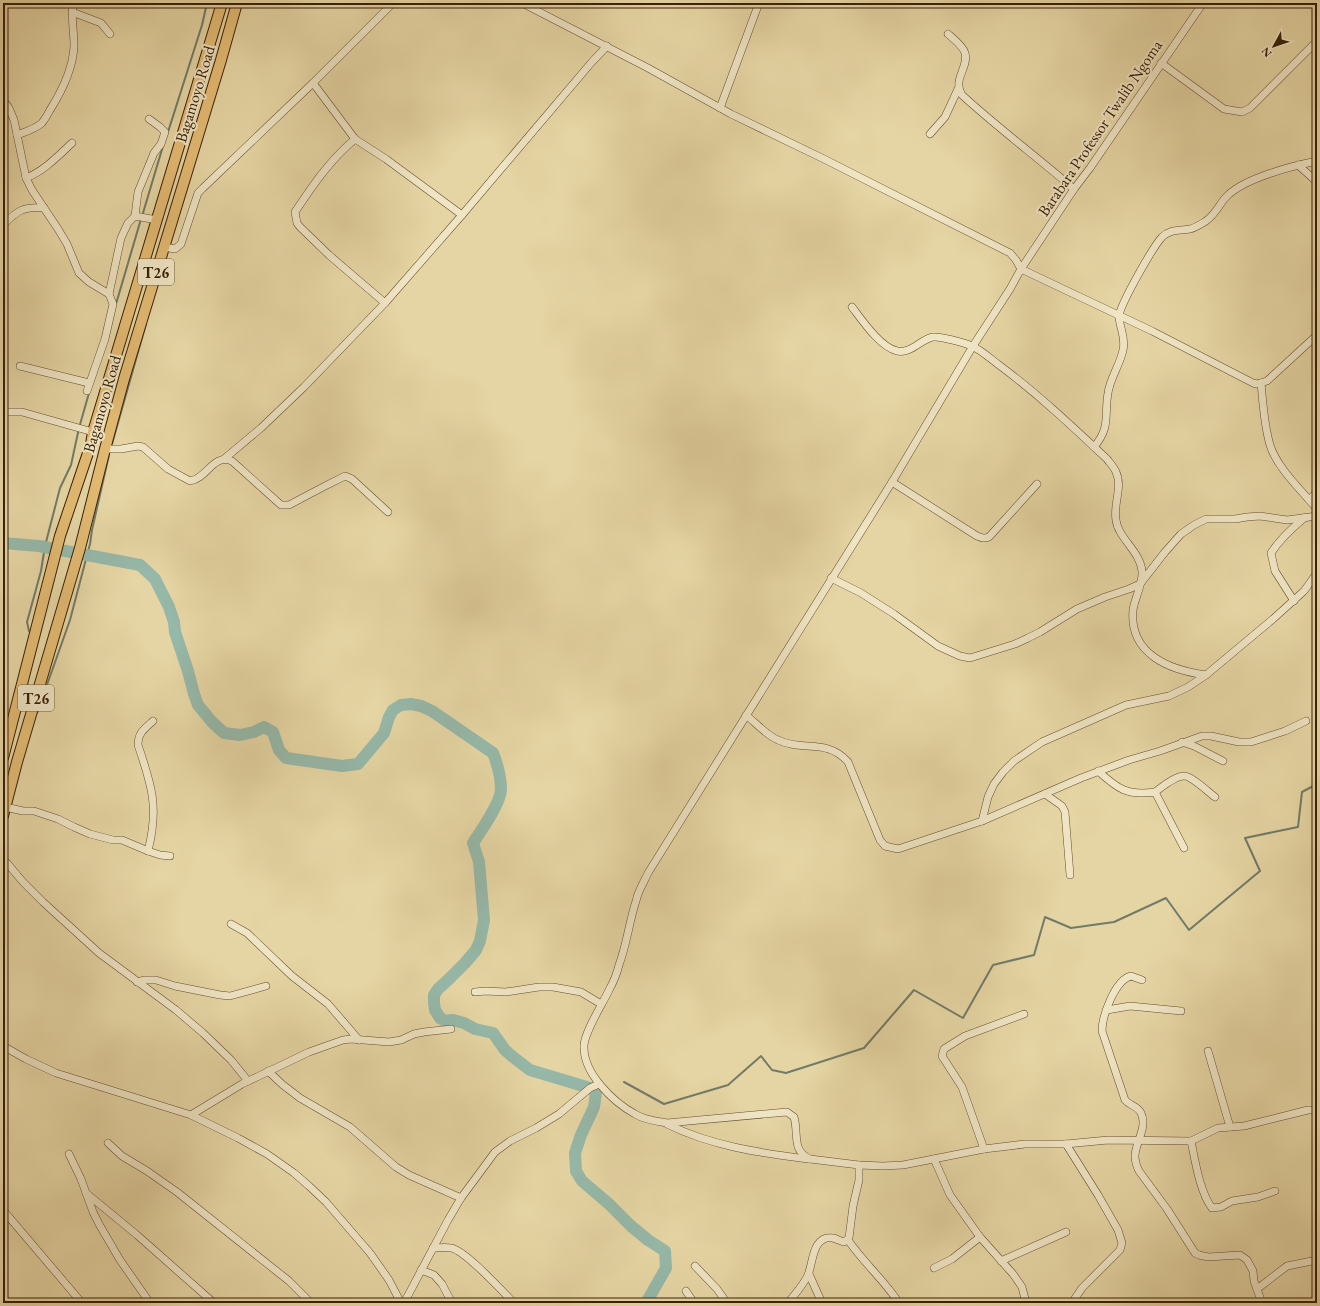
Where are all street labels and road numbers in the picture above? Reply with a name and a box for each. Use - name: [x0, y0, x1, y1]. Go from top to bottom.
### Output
- street label: Barabara Professor Twalib Ngoma: [1033, 35, 1167, 220]
- street label: Bagamoyo Road: [170, 42, 220, 145]
- road number: T26: [138, 259, 174, 285]
- street label: Bagamoyo Road: [78, 352, 126, 455]
- road number: T26: [18, 685, 54, 711]

